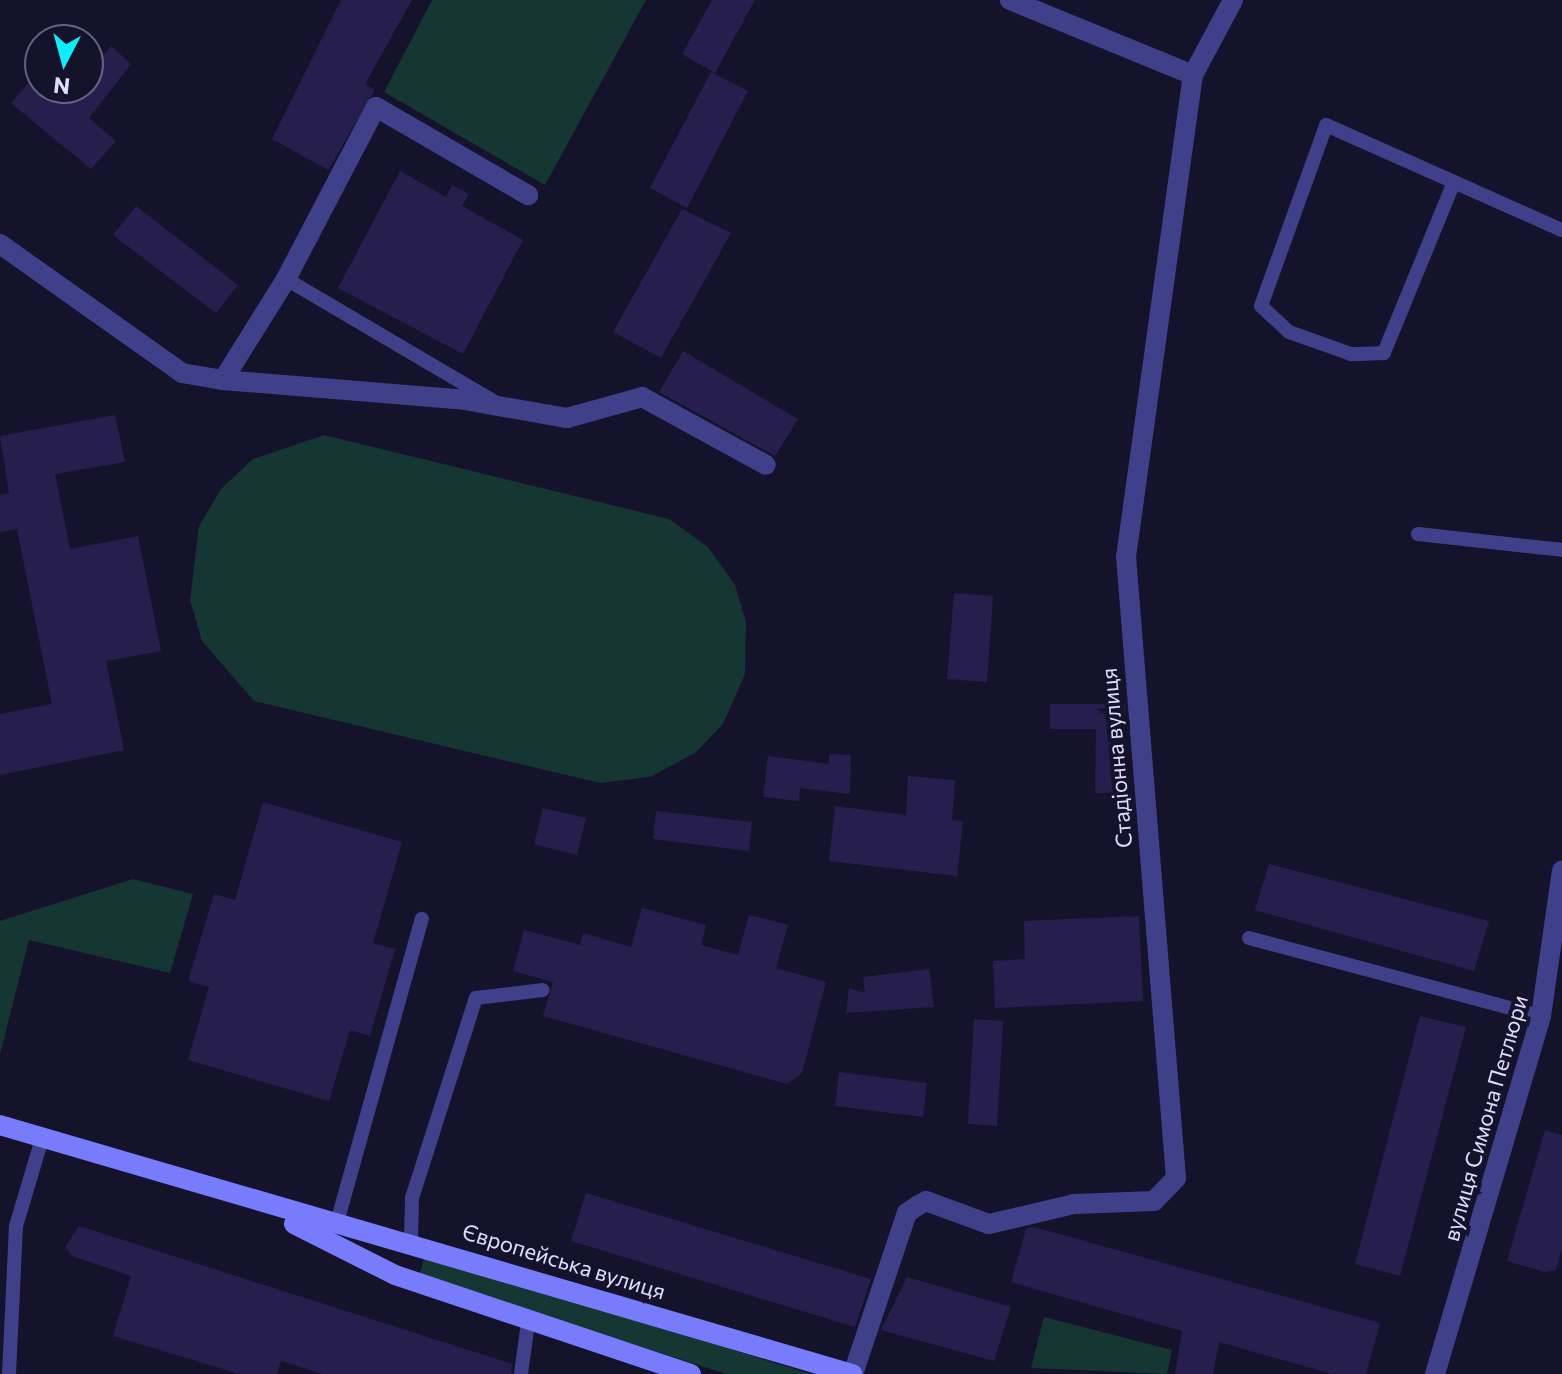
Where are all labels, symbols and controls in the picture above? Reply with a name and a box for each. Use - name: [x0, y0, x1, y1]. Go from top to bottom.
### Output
- north arrow: [24, 24, 104, 104]
- text: N: [52, 72, 71, 101]
- street label: Стадіонна вулиця: [1095, 667, 1137, 849]
- street label: вулиця Симона Петлюри: [1437, 992, 1533, 1244]
- street label: Європейська вулиця: [459, 1218, 669, 1304]

